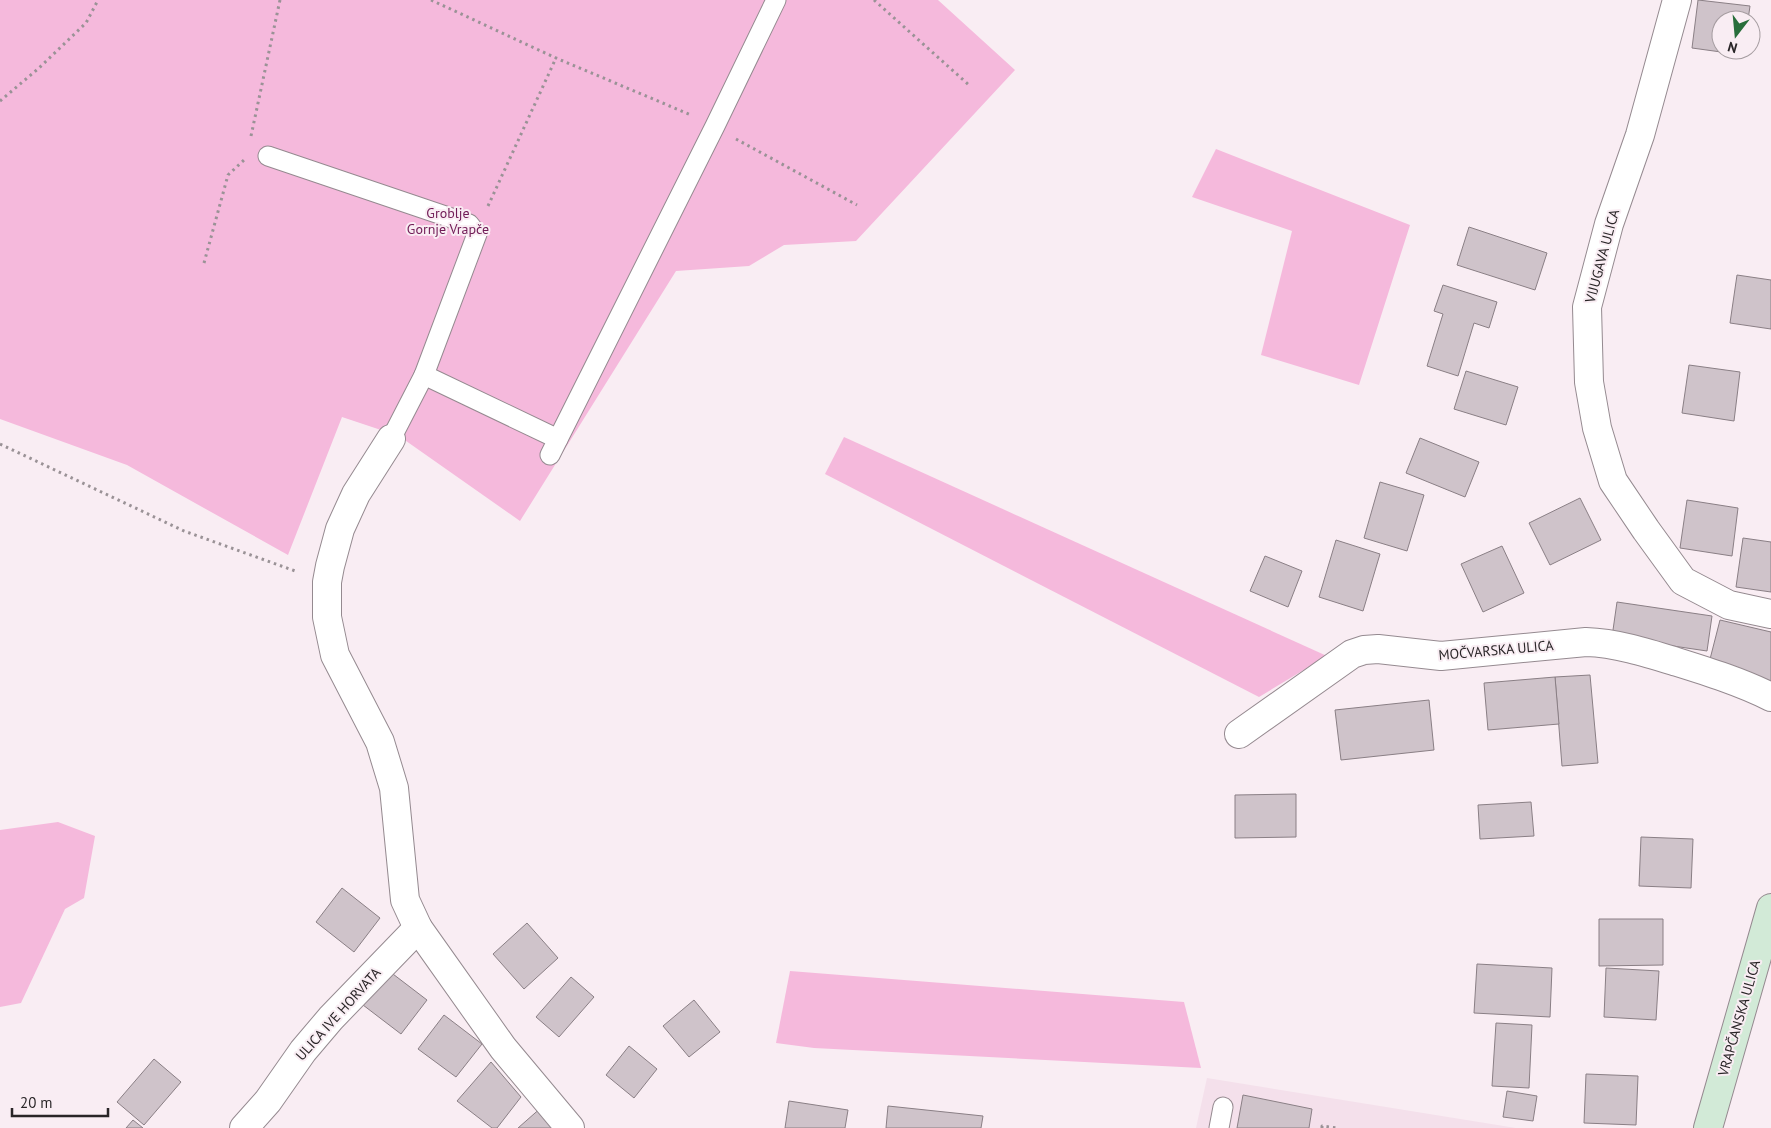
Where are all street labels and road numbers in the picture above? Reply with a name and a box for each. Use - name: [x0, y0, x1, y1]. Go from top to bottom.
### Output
- street label: VIJUGAVA ULICA: [1581, 206, 1623, 306]
- street label: MOČVARSKA ULICA: [1438, 636, 1555, 664]
- street label: VRAPČANSKA ULICA: [1714, 957, 1764, 1079]
- street label: ULICA IVE HORVATA: [292, 963, 385, 1064]

